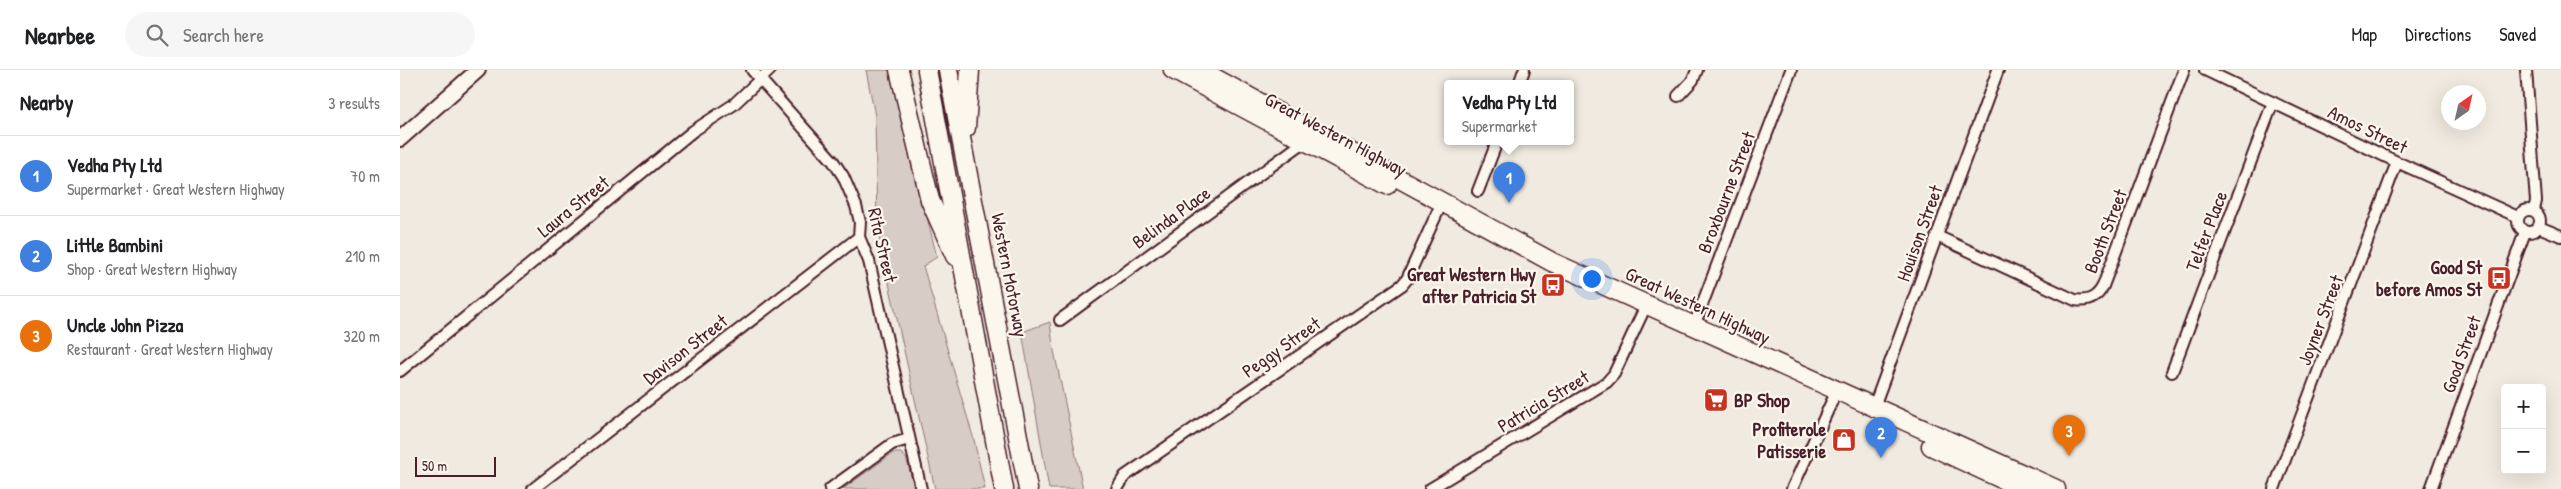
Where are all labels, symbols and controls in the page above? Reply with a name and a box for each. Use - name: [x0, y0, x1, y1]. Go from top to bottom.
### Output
- search box: [125, 12, 475, 57]
- text: Nearbee: [25, 19, 95, 51]
- icon: search: [143, 21, 171, 49]
- text: Search here: [183, 22, 264, 48]
- text: Map: [2352, 22, 2377, 47]
- text: Directions: [2405, 22, 2471, 47]
- text: Saved: [2499, 22, 2536, 47]
- popup: [1444, 80, 1574, 145]
- north arrow: [2441, 85, 2486, 130]
- street label: Great Western Highway: [1261, 86, 1411, 182]
- text: Nearby: [20, 88, 73, 117]
- text: Vedha Pty Ltd: [1462, 89, 1556, 115]
- text: 3 results: [328, 92, 380, 114]
- street label: Amos Street: [2324, 99, 2413, 160]
- text: Supermarket: [1462, 115, 1537, 137]
- street label: Broxbourne Street: [1691, 127, 1761, 257]
- text: Vedha Pty Ltd: [67, 152, 162, 178]
- pin: 1: [1493, 162, 1525, 203]
- text: 1: [33, 165, 39, 187]
- text: 70 m: [350, 165, 380, 187]
- street label: Laura Street: [532, 169, 615, 243]
- text: Supermarket · Great Western Highway: [67, 178, 285, 200]
- street label: Belinda Place: [1127, 180, 1216, 254]
- street label: Houison Street: [1890, 181, 1949, 285]
- street label: Booth Street: [2077, 185, 2133, 277]
- street label: Telfer Place: [2179, 187, 2233, 275]
- street label: Rita Street: [862, 205, 904, 285]
- street label: Western Motorway: [985, 211, 1035, 339]
- text: Little Bambini: [67, 232, 163, 258]
- text: 2: [32, 245, 40, 267]
- text: 210 m: [345, 245, 380, 267]
- place label: Good St before Amos St: [2376, 254, 2483, 302]
- text: Shop · Great Western Highway: [67, 258, 237, 280]
- street label: Great Western Highway: [1621, 260, 1775, 350]
- place label: Great Western Hwy after Patricia St: [1407, 261, 1537, 309]
- bus stop icon: Good St before Amos St: [2486, 265, 2512, 291]
- your location: [1579, 266, 1605, 292]
- street label: Joyner Street: [2291, 271, 2349, 369]
- bus stop icon: Great Western Hwy after Patricia St: [1540, 272, 1566, 298]
- street label: Davison Street: [637, 308, 733, 390]
- street label: Peggy Street: [1237, 310, 1326, 384]
- street label: Good Street: [2435, 311, 2487, 396]
- text: Uncle John Pizza: [67, 312, 183, 338]
- text: 3: [32, 325, 40, 347]
- text: 320 m: [344, 325, 380, 347]
- text: Restaurant · Great Western Highway: [67, 338, 273, 360]
- street label: Patricia Street: [1492, 363, 1594, 439]
- map controls: [2501, 384, 2546, 474]
- button: +: [2501, 384, 2546, 429]
- supermarket icon: BP Shop: [1703, 387, 1729, 413]
- place label: BP Shop: [1734, 387, 1791, 414]
- pin: 3: [2053, 415, 2085, 456]
- place label: Profiterole Patisserie: [1753, 416, 1826, 464]
- pin: 2: [1865, 417, 1897, 458]
- shop icon: Profiterole Patisserie: [1831, 427, 1857, 453]
- button: −: [2501, 429, 2546, 474]
- scale bar: [415, 454, 496, 477]
- text: 50 m: [422, 456, 447, 475]

